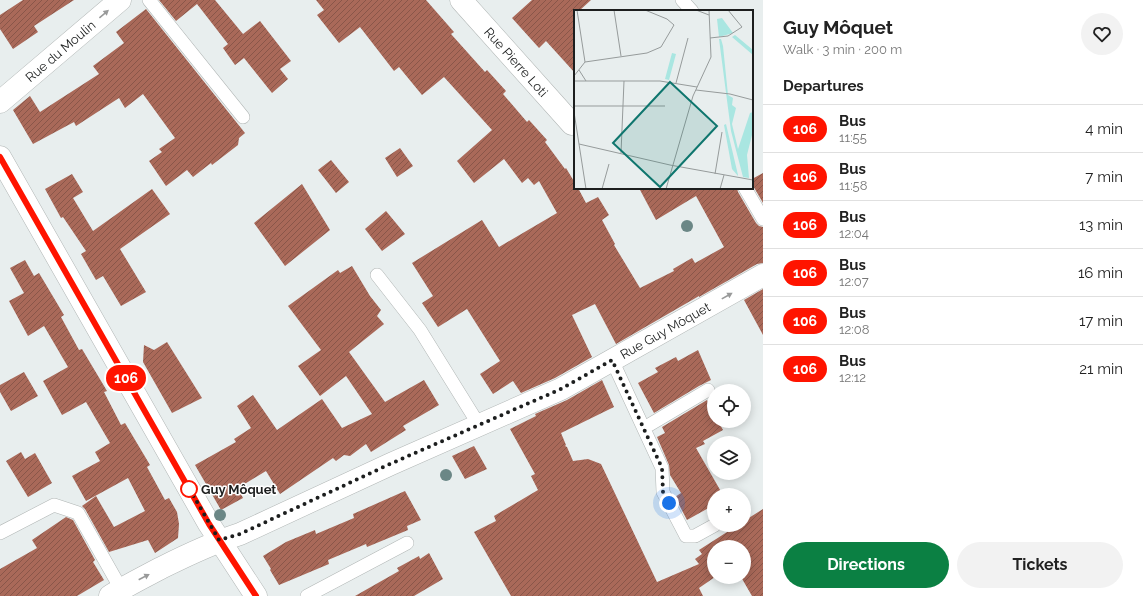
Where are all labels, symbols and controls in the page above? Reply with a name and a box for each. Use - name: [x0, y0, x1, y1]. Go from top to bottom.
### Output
- one-way arrow: [99, 9, 110, 18]
- inset map: [574, 10, 753, 189]
- button: heart: [1081, 13, 1123, 55]
- text: Guy Môquet: [783, 16, 893, 38]
- street label: Rue du Moulin: [22, 17, 98, 85]
- street label: Rue Pierre Loti: [481, 24, 551, 100]
- text: Walk · 3 min · 200 m: [783, 42, 902, 57]
- text: Departures: [783, 77, 864, 95]
- text: Bus: [839, 112, 866, 130]
- text: 4 min: [1085, 120, 1123, 138]
- text: 106: [793, 121, 817, 137]
- text: 11:55: [839, 130, 867, 145]
- text: Bus: [839, 160, 866, 178]
- text: 7 min: [1085, 168, 1123, 186]
- text: 106: [793, 169, 817, 185]
- text: 11:58: [839, 178, 867, 193]
- text: Bus: [839, 208, 866, 226]
- text: 13 min: [1079, 216, 1123, 234]
- text: 106: [793, 217, 817, 233]
- text: 12:04: [839, 226, 869, 241]
- text: Bus: [839, 256, 866, 274]
- text: 16 min: [1078, 264, 1123, 282]
- text: 106: [793, 265, 817, 281]
- text: 12:07: [839, 274, 869, 289]
- one-way arrow: [721, 293, 733, 299]
- street label: Rue Guy Môquet: [617, 299, 713, 362]
- text: Bus: [839, 304, 866, 322]
- text: 17 min: [1079, 312, 1123, 330]
- text: 106: [793, 313, 817, 329]
- text: 12:08: [839, 322, 869, 337]
- text: Bus: [839, 352, 866, 370]
- text: 21 min: [1079, 360, 1123, 378]
- text: 106: [793, 361, 817, 377]
- line badge: 106: [103, 365, 149, 391]
- text: 106: [114, 370, 138, 386]
- text: 12:12: [839, 370, 866, 385]
- map controls: [707, 384, 751, 584]
- button: locate: [707, 384, 751, 428]
- button: layers: [707, 436, 751, 480]
- marker: Guy Môquet: [180, 480, 198, 498]
- place label: Guy Môquet: [201, 482, 276, 497]
- button: +: [707, 488, 751, 532]
- your location: [659, 493, 679, 513]
- button: −: [707, 540, 751, 584]
- button: Directions: [783, 542, 949, 588]
- button: Tickets: [957, 542, 1123, 588]
- one-way arrow: [138, 574, 150, 580]

